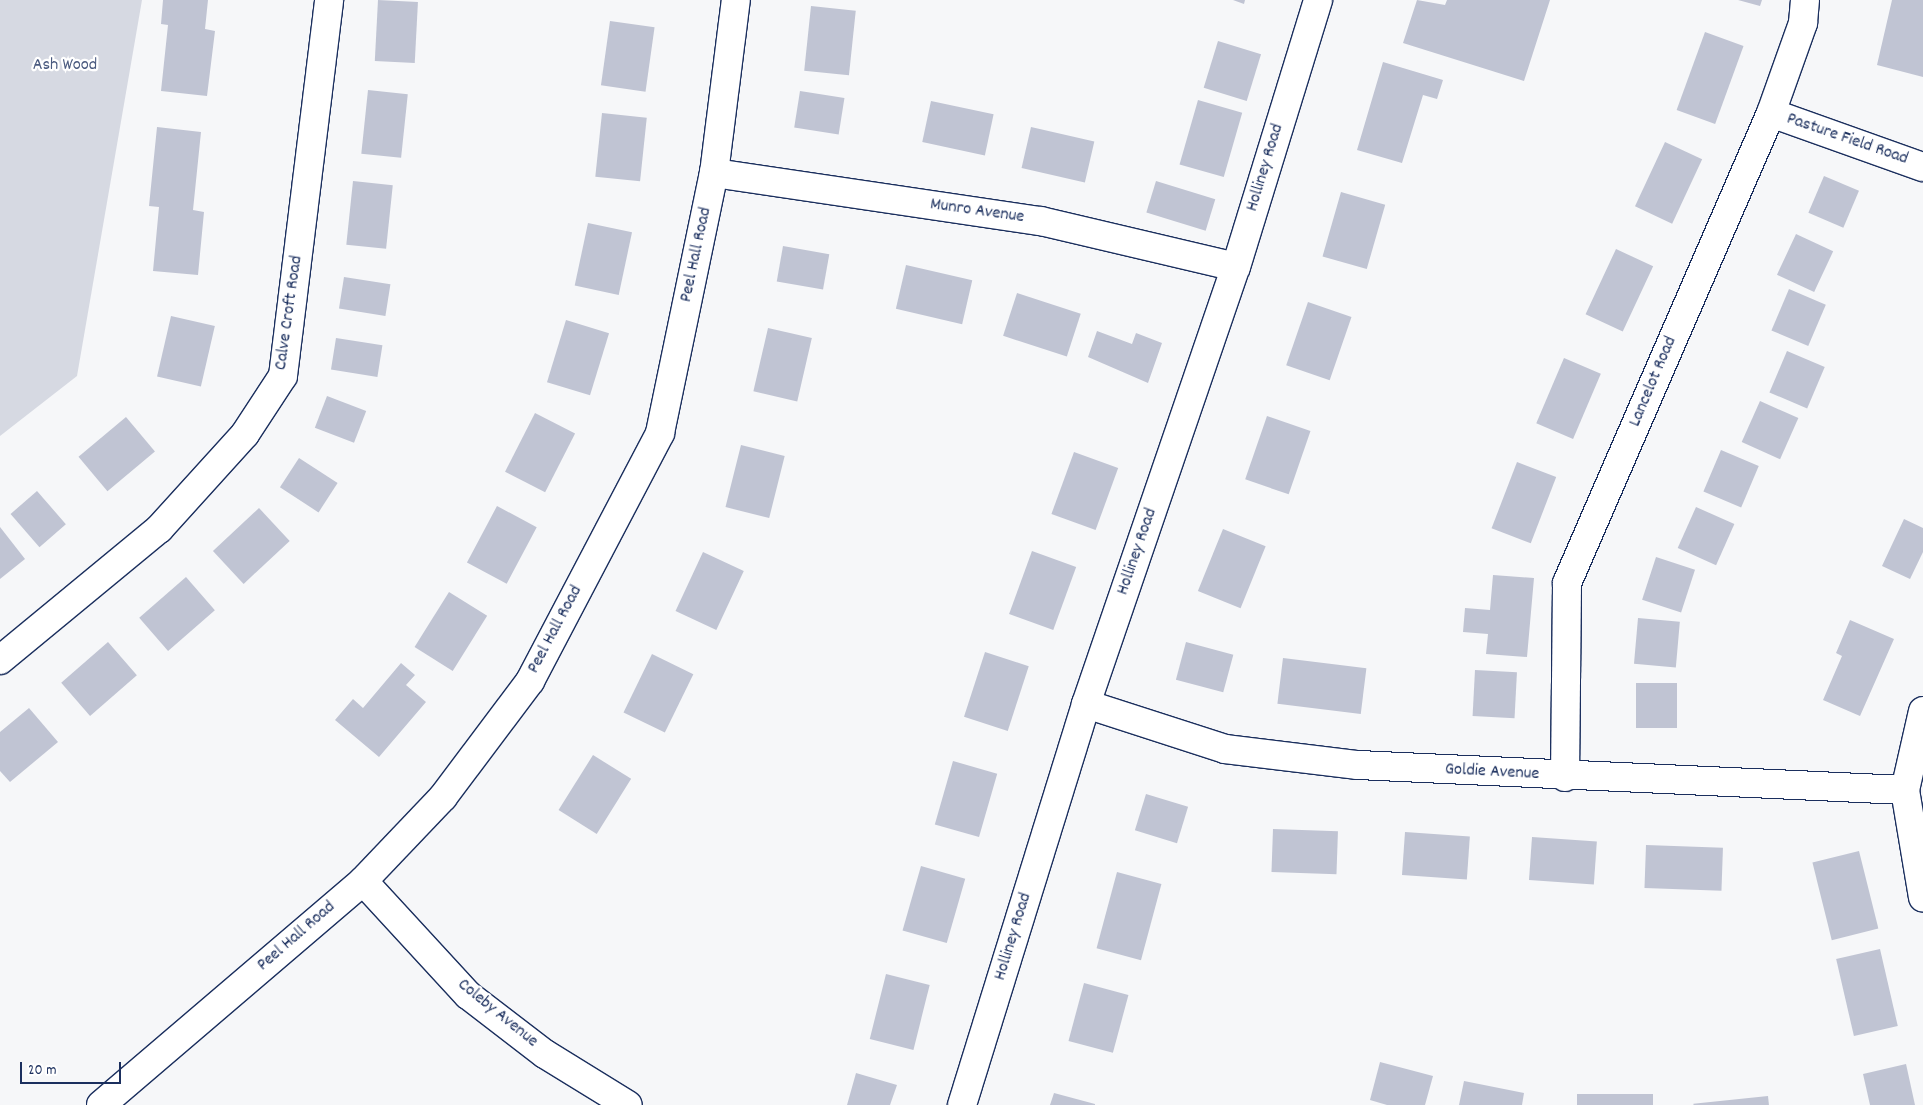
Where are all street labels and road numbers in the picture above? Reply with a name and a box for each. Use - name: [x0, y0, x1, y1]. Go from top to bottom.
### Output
- street label: Pasture Field Road: [1783, 109, 1911, 171]
- street label: Holliney Road: [1242, 122, 1290, 214]
- street label: Munro Avenue: [929, 195, 1025, 229]
- street label: Peel Hall Road: [676, 206, 718, 304]
- street label: Calve Croft Road: [271, 254, 309, 372]
- street label: Lancelot Road: [1625, 334, 1683, 430]
- street label: Holliney Road: [1113, 506, 1163, 598]
- street label: Peel Hall Road: [524, 582, 588, 678]
- street label: Goldie Avenue: [1444, 760, 1540, 786]
- street label: Holliney Road: [990, 891, 1038, 983]
- street label: Peel Hall Road: [254, 897, 340, 977]
- street label: Coleby Avenue: [452, 975, 542, 1053]

